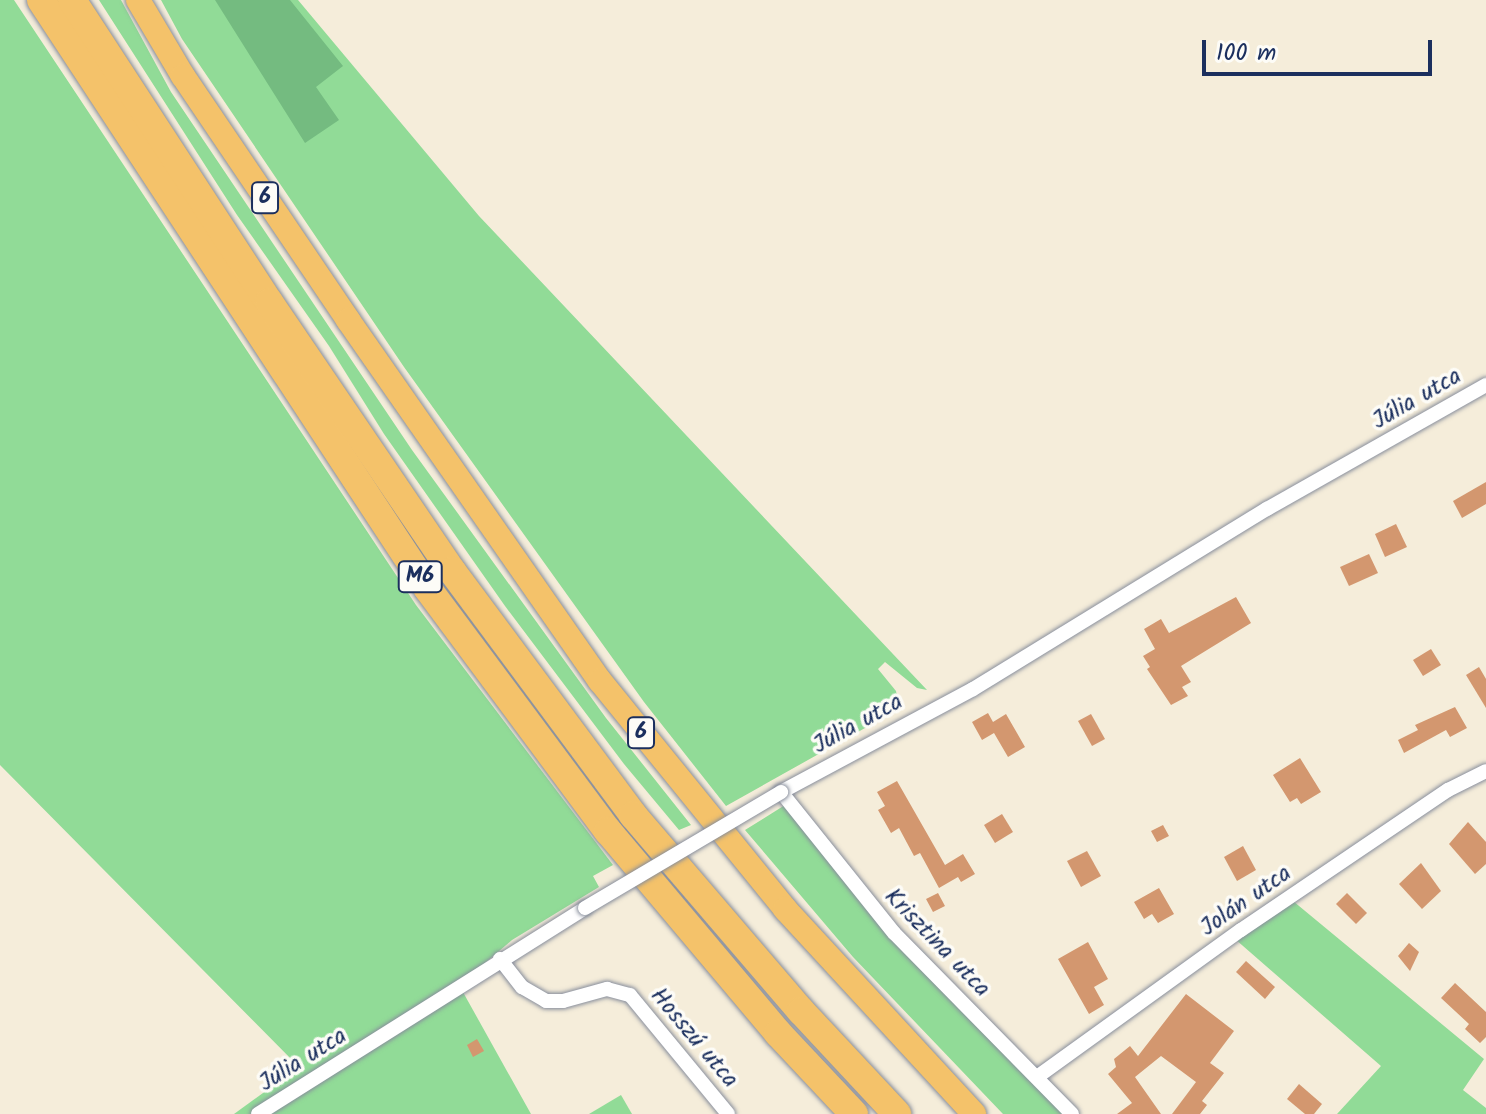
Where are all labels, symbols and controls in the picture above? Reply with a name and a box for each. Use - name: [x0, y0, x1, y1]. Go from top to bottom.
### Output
- scale bar: [1206, 24, 1436, 74]
- text: 100 m: [1216, 34, 1276, 73]
- road number: 6: [251, 180, 279, 216]
- street label: Júlia utca: [1367, 362, 1467, 436]
- road number: M6: [396, 559, 444, 595]
- street label: Júlia utca: [808, 688, 908, 760]
- road number: 6: [627, 715, 655, 751]
- street label: Jolán utca: [1195, 859, 1297, 943]
- street label: Krisztina utca: [878, 883, 996, 1003]
- street label: Hosszú utca: [644, 982, 744, 1094]
- street label: Júlia utca: [254, 1022, 352, 1098]

